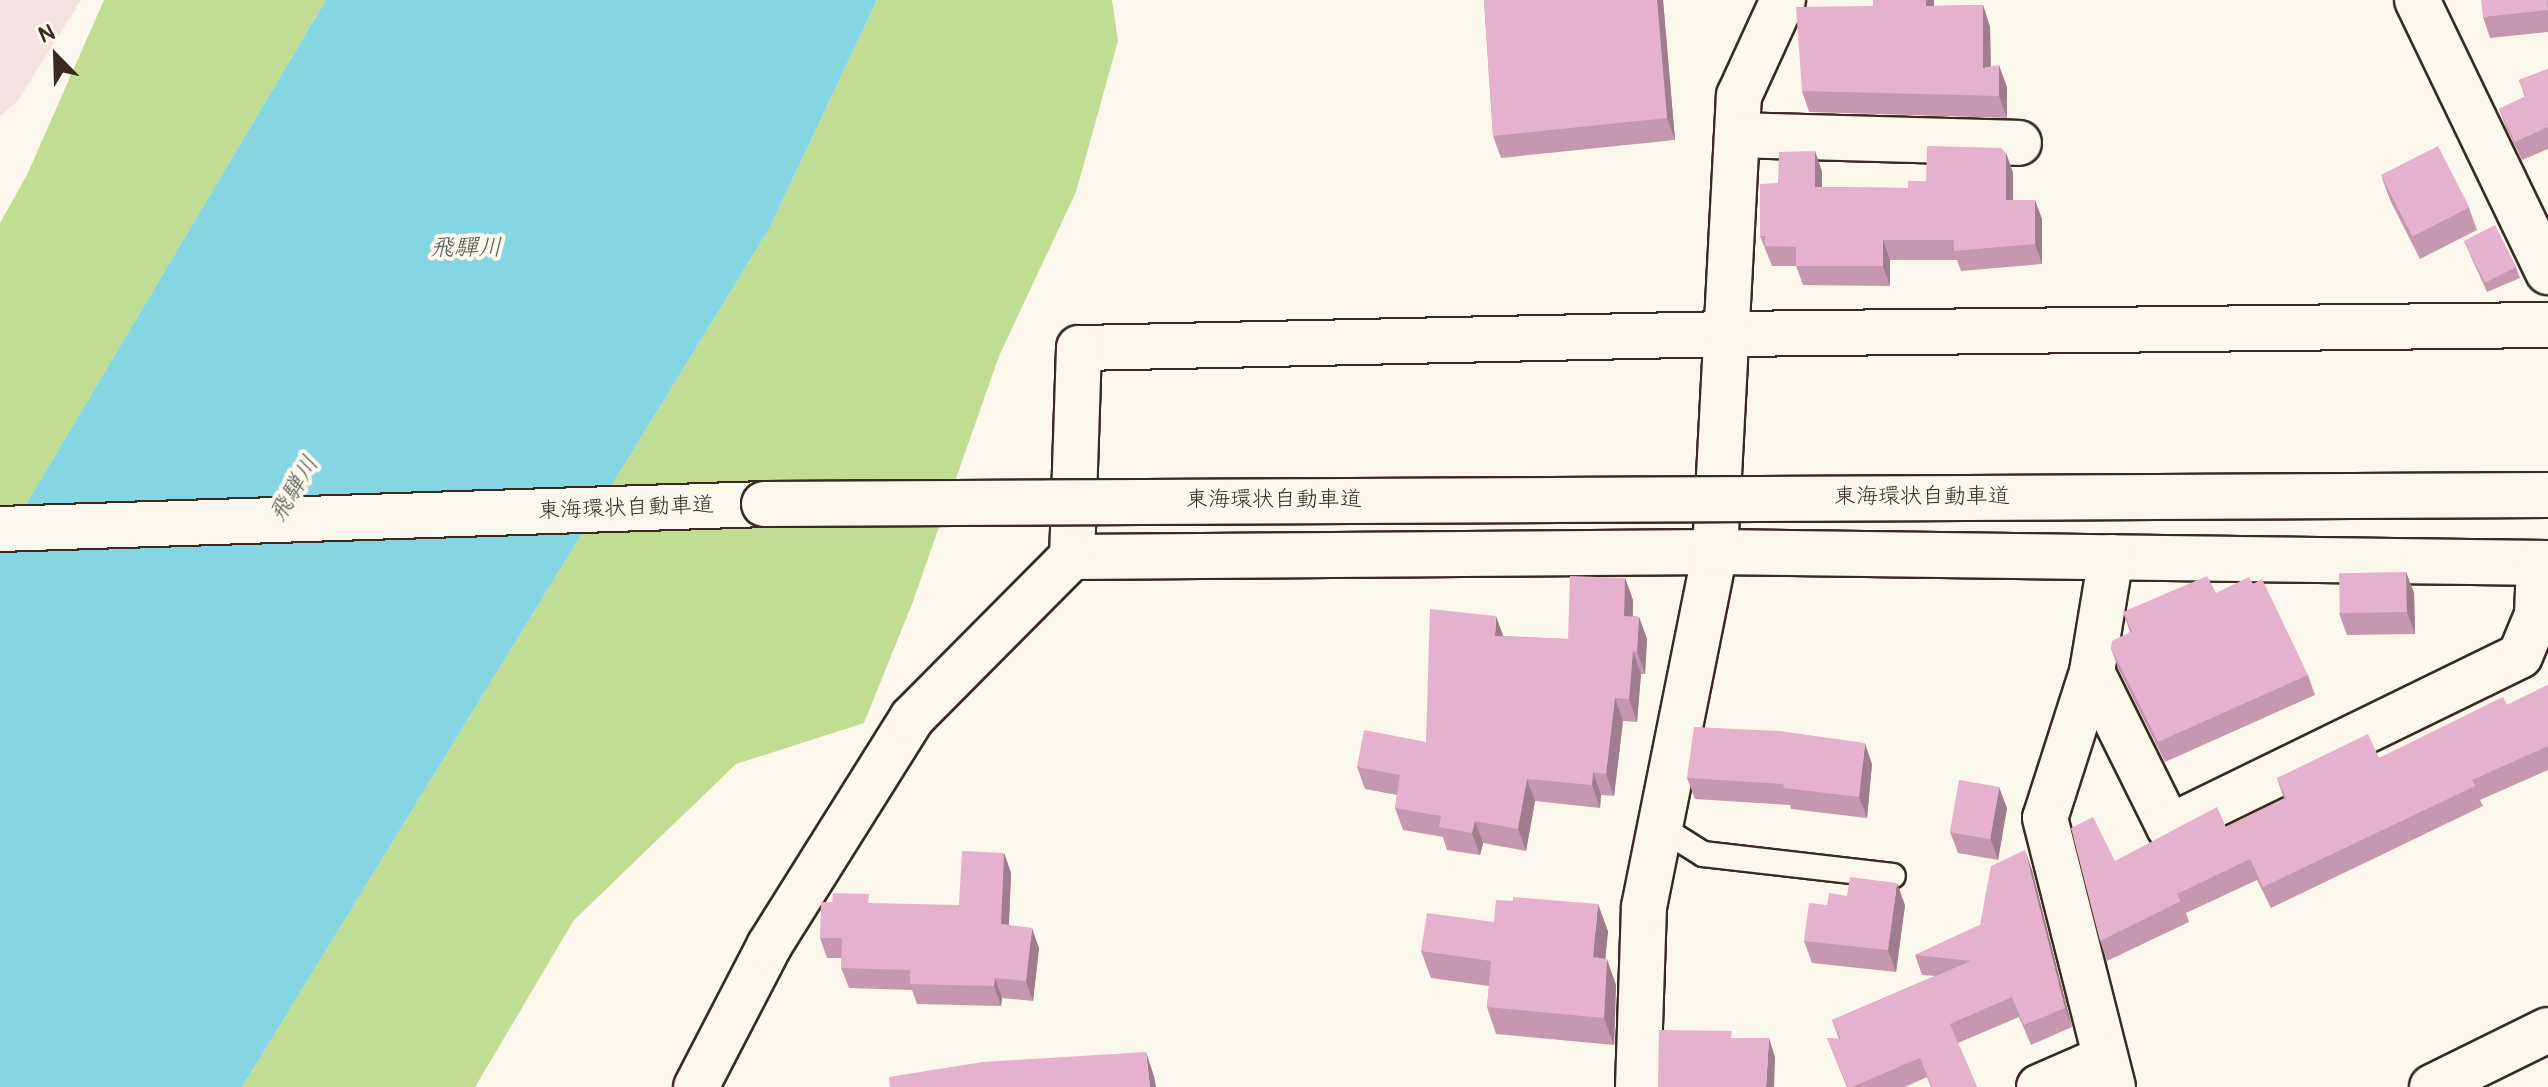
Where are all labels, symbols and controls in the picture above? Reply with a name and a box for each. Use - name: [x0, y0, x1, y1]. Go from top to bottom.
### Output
- north arrow: [16, 16, 96, 96]
- text: N: [34, 18, 59, 50]
- water label: 飛驒川: [430, 234, 502, 262]
- water label: 飛騨川: [263, 451, 325, 527]
- street label: 東海環状自動車道: [1834, 484, 2010, 510]
- street label: 東海環状自動車道: [1186, 487, 1362, 513]
- street label: 東海環状自動車道: [538, 492, 714, 524]

